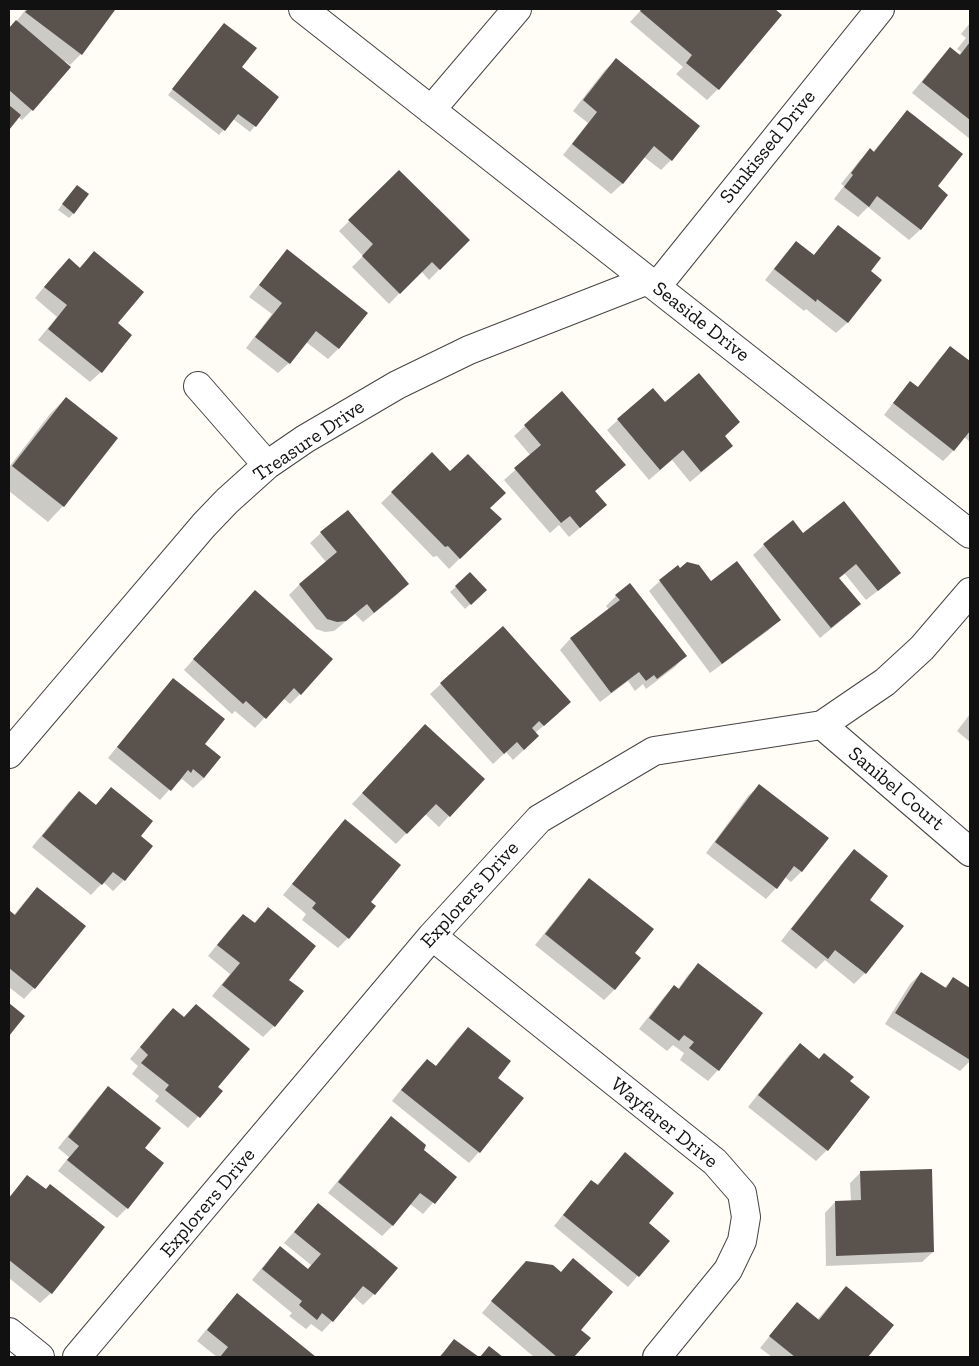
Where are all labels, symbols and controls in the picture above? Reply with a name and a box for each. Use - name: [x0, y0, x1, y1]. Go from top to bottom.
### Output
- street label: Sunkissed Drive: [715, 85, 821, 209]
- street label: Seaside Drive: [648, 277, 754, 367]
- street label: Treasure Drive: [249, 395, 369, 487]
- street label: Sanibel Court: [843, 742, 949, 836]
- street label: Explorers Drive: [416, 837, 524, 953]
- street label: Wayfarer Drive: [605, 1072, 723, 1174]
- street label: Explorers Drive: [155, 1144, 261, 1262]

